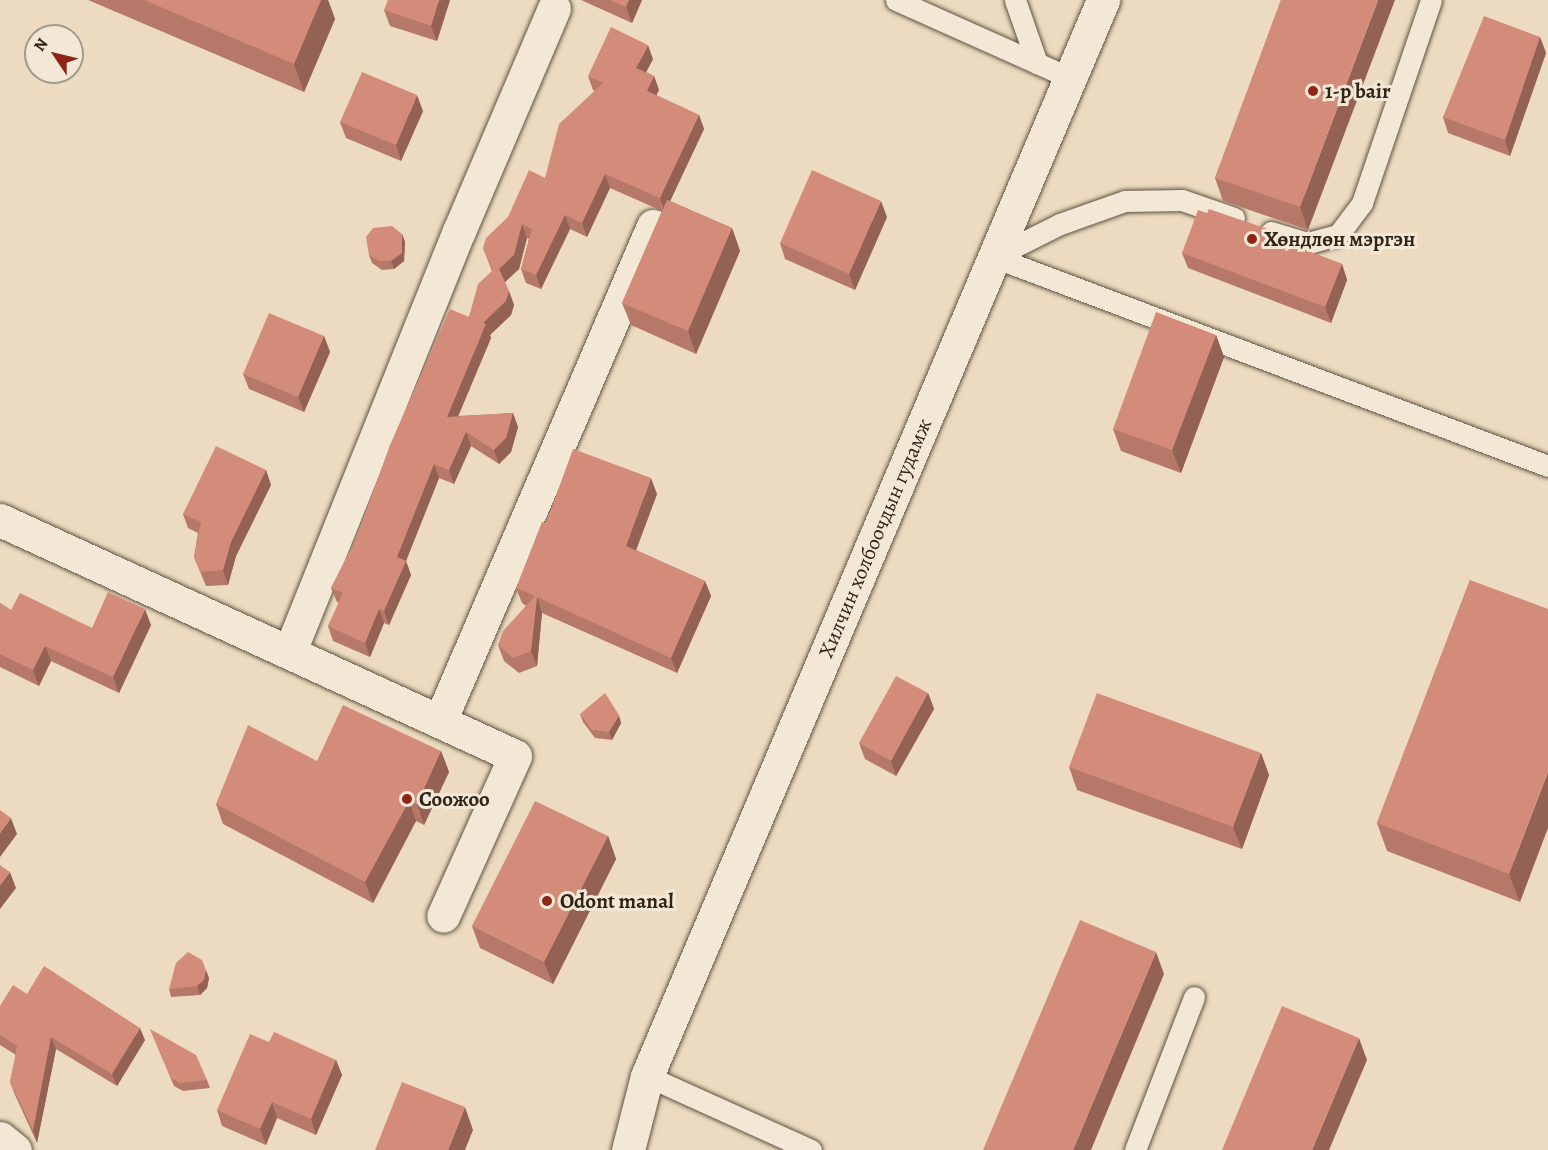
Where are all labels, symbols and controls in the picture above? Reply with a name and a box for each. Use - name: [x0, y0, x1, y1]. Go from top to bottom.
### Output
- north arrow: [24, 24, 84, 84]
- text: N: [29, 34, 53, 56]
- place label: 1-p bair: [1325, 78, 1391, 104]
- marker: 1-p bair: [1306, 84, 1320, 98]
- place label: Хөндлөн мэргэн: [1264, 226, 1415, 252]
- marker: Хөндлөн мэргэн: [1245, 232, 1259, 246]
- street label: Хилчин холбоочдын гудамж: [813, 415, 937, 661]
- place label: Соожоо: [419, 786, 490, 812]
- marker: Соожоо: [400, 792, 414, 806]
- place label: Odont manal: [560, 888, 674, 914]
- marker: Odont manal: [538, 892, 556, 910]

